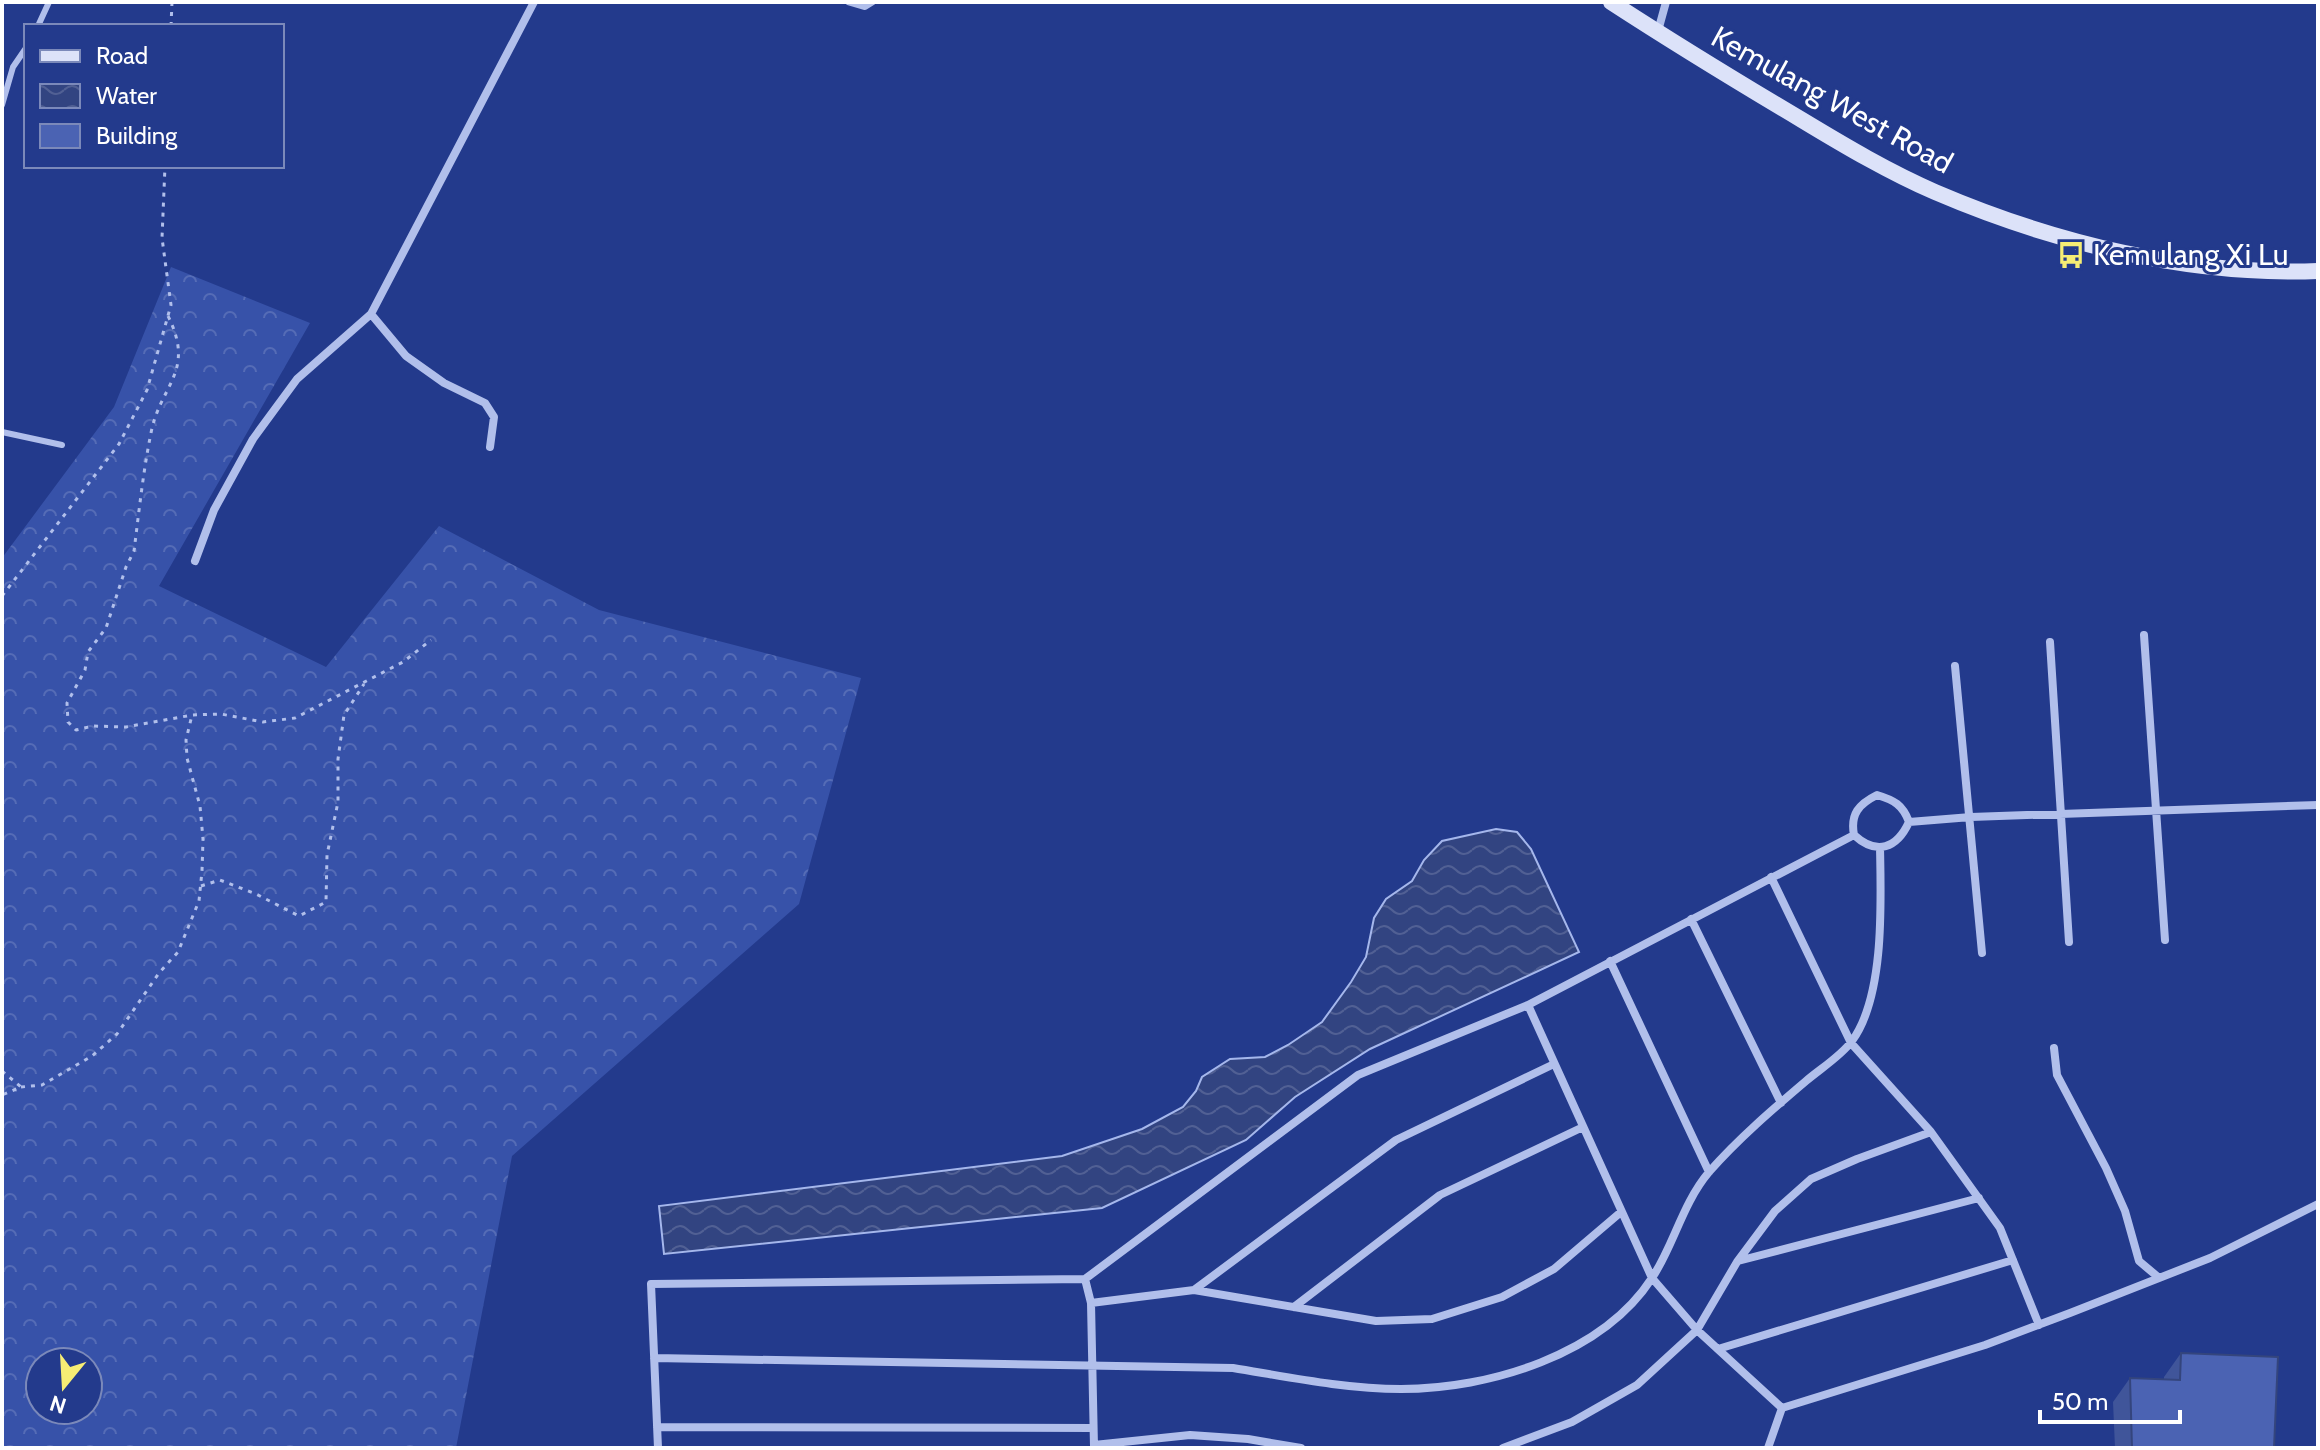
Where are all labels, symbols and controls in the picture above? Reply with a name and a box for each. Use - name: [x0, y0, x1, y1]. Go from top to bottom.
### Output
- street label: Kemulang West Road: [1705, 18, 1959, 181]
- legend: [24, 24, 284, 168]
- text: Road: [96, 41, 148, 70]
- text: Water: [96, 81, 157, 110]
- text: Building: [96, 121, 178, 150]
- place label: Kemulang Xi Lu: [2093, 236, 2288, 273]
- bus stop icon: Kemulang Xi Lu: [2056, 240, 2086, 270]
- north arrow: [24, 1346, 104, 1426]
- scale bar: [2040, 1374, 2180, 1424]
- text: 50 m: [2052, 1387, 2108, 1416]
- text: N: [46, 1389, 70, 1420]

